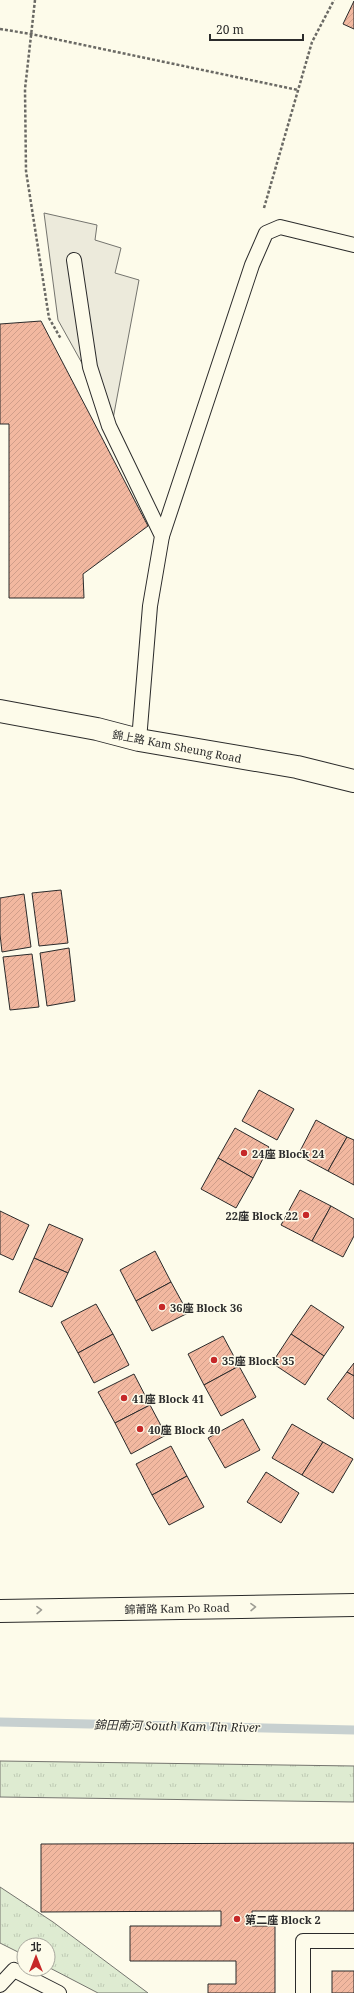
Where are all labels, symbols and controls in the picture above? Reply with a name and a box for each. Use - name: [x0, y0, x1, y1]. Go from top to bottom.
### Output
- scale bar: [210, 16, 303, 42]
- text: 20 m: [216, 21, 244, 38]
- street label: 錦上路 Kam Sheung Road: [111, 726, 243, 766]
- place label: 24座 Block 24: [252, 1146, 324, 1161]
- marker: 24座 Block 24: [239, 1148, 249, 1158]
- place label: 22座 Block 22: [226, 1208, 298, 1223]
- marker: 22座 Block 22: [301, 1210, 311, 1220]
- place label: 36座 Block 36: [170, 1300, 242, 1315]
- marker: 36座 Block 36: [157, 1302, 167, 1312]
- place label: 35座 Block 35: [222, 1353, 294, 1368]
- marker: 35座 Block 35: [209, 1355, 219, 1365]
- place label: 41座 Block 41: [132, 1391, 204, 1406]
- marker: 41座 Block 41: [119, 1393, 129, 1403]
- place label: 40座 Block 40: [148, 1422, 220, 1437]
- marker: 40座 Block 40: [135, 1424, 145, 1434]
- street label: 錦莆路 Kam Po Road: [124, 1600, 230, 1616]
- one-way arrow: [250, 1603, 256, 1611]
- one-way arrow: [36, 1606, 42, 1614]
- water label: 錦田南河 South Kam Tin River: [94, 1716, 261, 1736]
- place label: 第二座 Block 2: [245, 1912, 321, 1927]
- marker: 第二座 Block 2: [232, 1914, 242, 1924]
- north arrow: [16, 1937, 56, 1977]
- text: 北: [31, 1939, 42, 1954]

